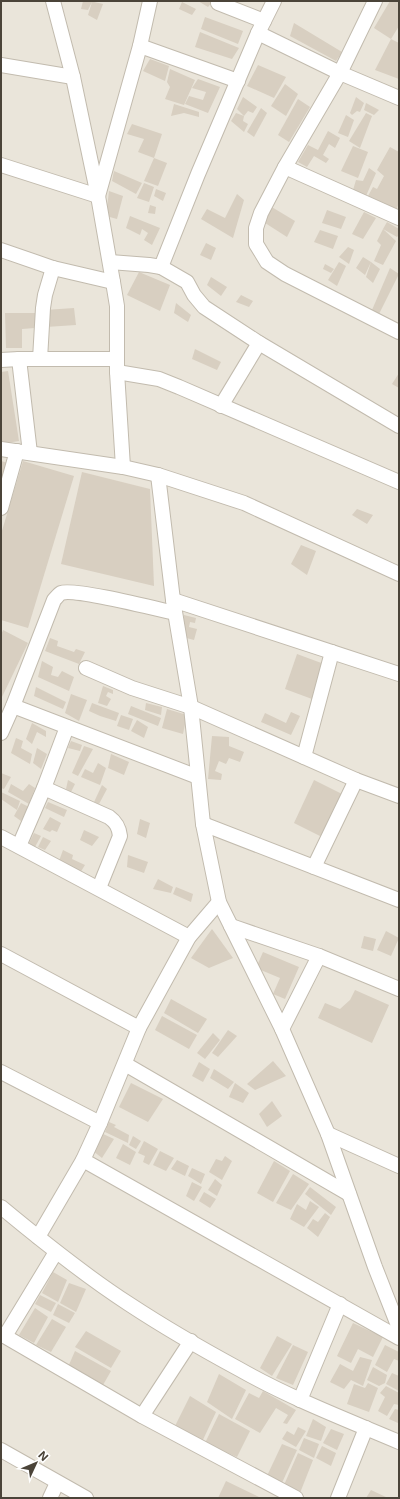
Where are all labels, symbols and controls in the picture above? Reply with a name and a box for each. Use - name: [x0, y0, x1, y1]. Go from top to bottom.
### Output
- north arrow: [16, 1443, 56, 1483]
- text: N: [35, 1448, 51, 1464]

